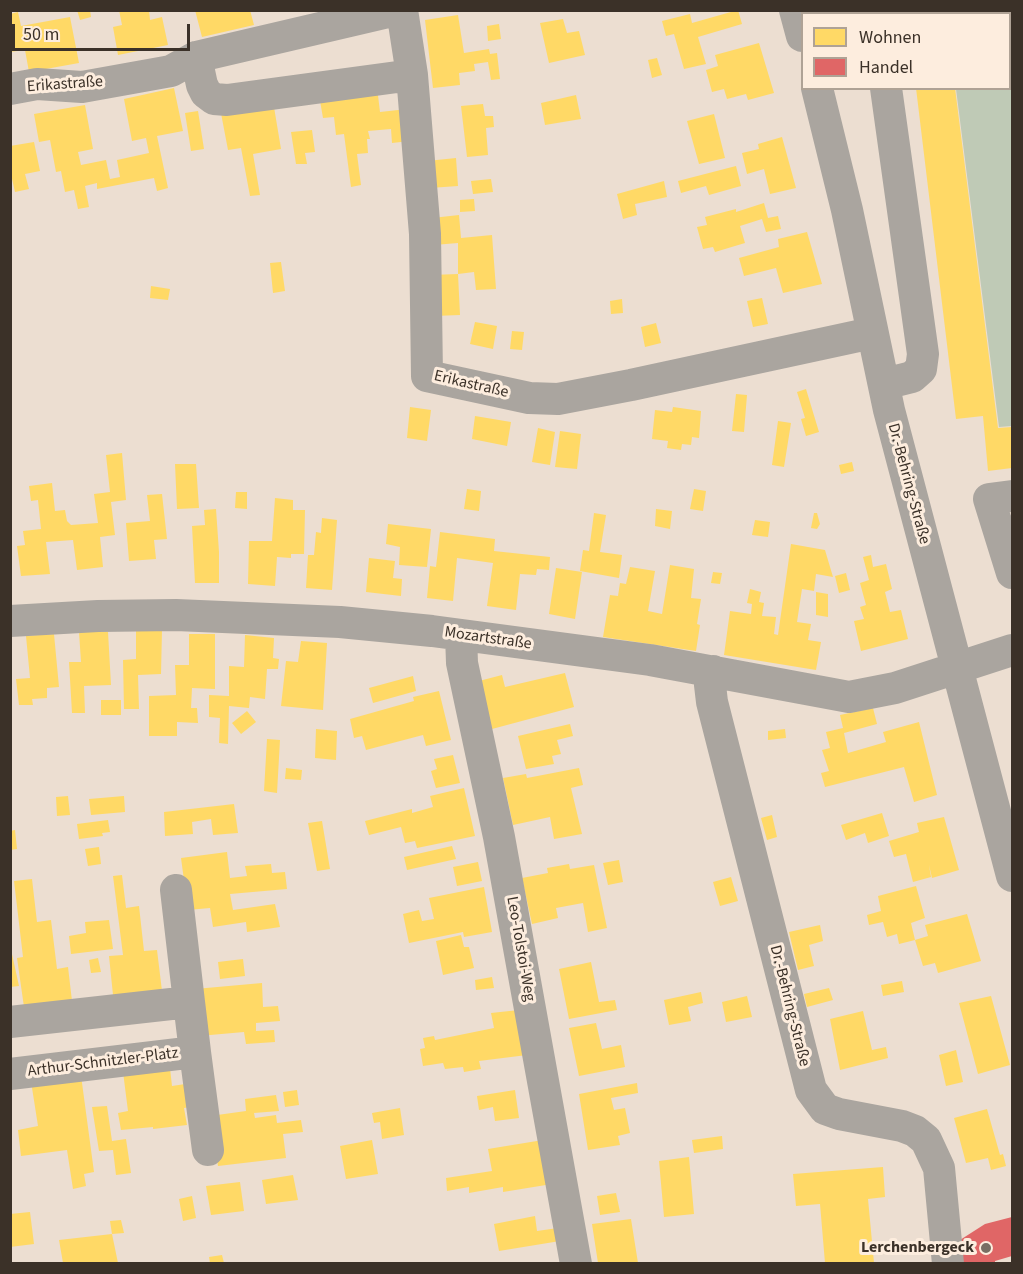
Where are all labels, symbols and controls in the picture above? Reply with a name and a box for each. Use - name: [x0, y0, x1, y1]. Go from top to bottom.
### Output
- scale bar: [15, 12, 194, 50]
- legend: [801, 12, 1011, 90]
- text: 50 m: [23, 22, 59, 47]
- text: Wohnen: [859, 25, 921, 50]
- text: Handel: [859, 55, 913, 80]
- street label: Erikastraße: [26, 73, 104, 97]
- street label: Erikastraße: [432, 367, 510, 403]
- street label: Dr.-Behring-Straße: [883, 421, 933, 547]
- street label: Mozartstraße: [443, 623, 533, 655]
- street label: Leo-Tolstoi-Weg: [501, 895, 539, 1003]
- street label: Dr.-Behring-Straße: [765, 943, 813, 1069]
- street label: Arthur-Schnitzler-Platz: [27, 1044, 179, 1082]
- place label: Lerchenbergeck: [861, 1238, 974, 1258]
- marker: Lerchenbergeck: [979, 1241, 993, 1255]

